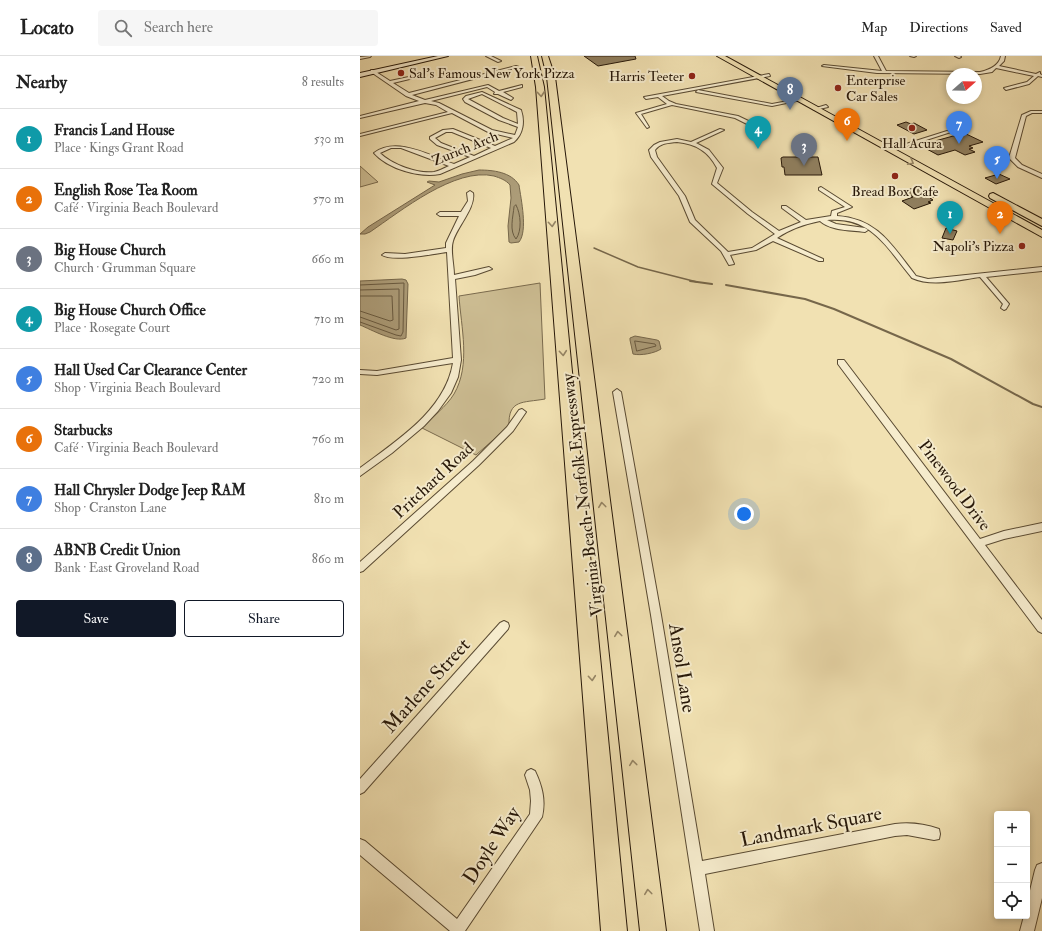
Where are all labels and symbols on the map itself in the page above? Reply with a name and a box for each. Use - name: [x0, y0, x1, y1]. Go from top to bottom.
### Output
- place label: Sal's Famous New York Pizza: [409, 65, 575, 82]
- marker: Sal's Famous New York Pizza: [396, 68, 406, 78]
- place label: Harris Teeter: [609, 68, 685, 85]
- north arrow: [946, 68, 982, 104]
- marker: Harris Teeter: [687, 71, 697, 81]
- place label: Enterprise Car Sales: [846, 72, 906, 105]
- pin: 8: [777, 77, 803, 110]
- marker: Enterprise Car Sales: [833, 83, 843, 93]
- one-way arrow: [536, 91, 545, 97]
- pin: 6: [834, 108, 860, 141]
- pin: 7: [946, 111, 972, 144]
- pin: 4: [745, 116, 771, 149]
- marker: Hall Acura: [907, 123, 917, 133]
- street label: Zurich Arch: [430, 127, 501, 169]
- pin: 3: [791, 133, 817, 166]
- place label: Hall Acura: [882, 135, 942, 152]
- pin: 5: [984, 146, 1010, 179]
- one-way arrow: [907, 157, 914, 164]
- marker: Bread Box Cafe: [890, 171, 900, 181]
- place label: Bread Box Cafe: [852, 183, 939, 200]
- pin: 1: [937, 201, 963, 234]
- pin: 2: [987, 201, 1013, 234]
- one-way arrow: [547, 221, 556, 227]
- place label: Napoli's Pizza: [933, 238, 1014, 256]
- marker: Napoli's Pizza: [1017, 241, 1027, 251]
- one-way arrow: [559, 350, 568, 356]
- street label: Virginia Beach-Norfolk Expressway: [557, 372, 609, 618]
- street label: Pinewood Drive: [914, 436, 995, 535]
- street label: Pritchard Road: [389, 437, 478, 523]
- one-way arrow: [598, 502, 607, 508]
- your location: [734, 504, 754, 524]
- street label: Ansol Lane: [663, 621, 702, 715]
- one-way arrow: [614, 631, 623, 637]
- street label: Marlene Street: [377, 632, 476, 738]
- one-way arrow: [587, 675, 596, 681]
- one-way arrow: [629, 760, 638, 766]
- street label: Doyle Way: [457, 801, 526, 889]
- street label: Landmark Square: [738, 801, 884, 852]
- one-way arrow: [644, 889, 653, 895]

